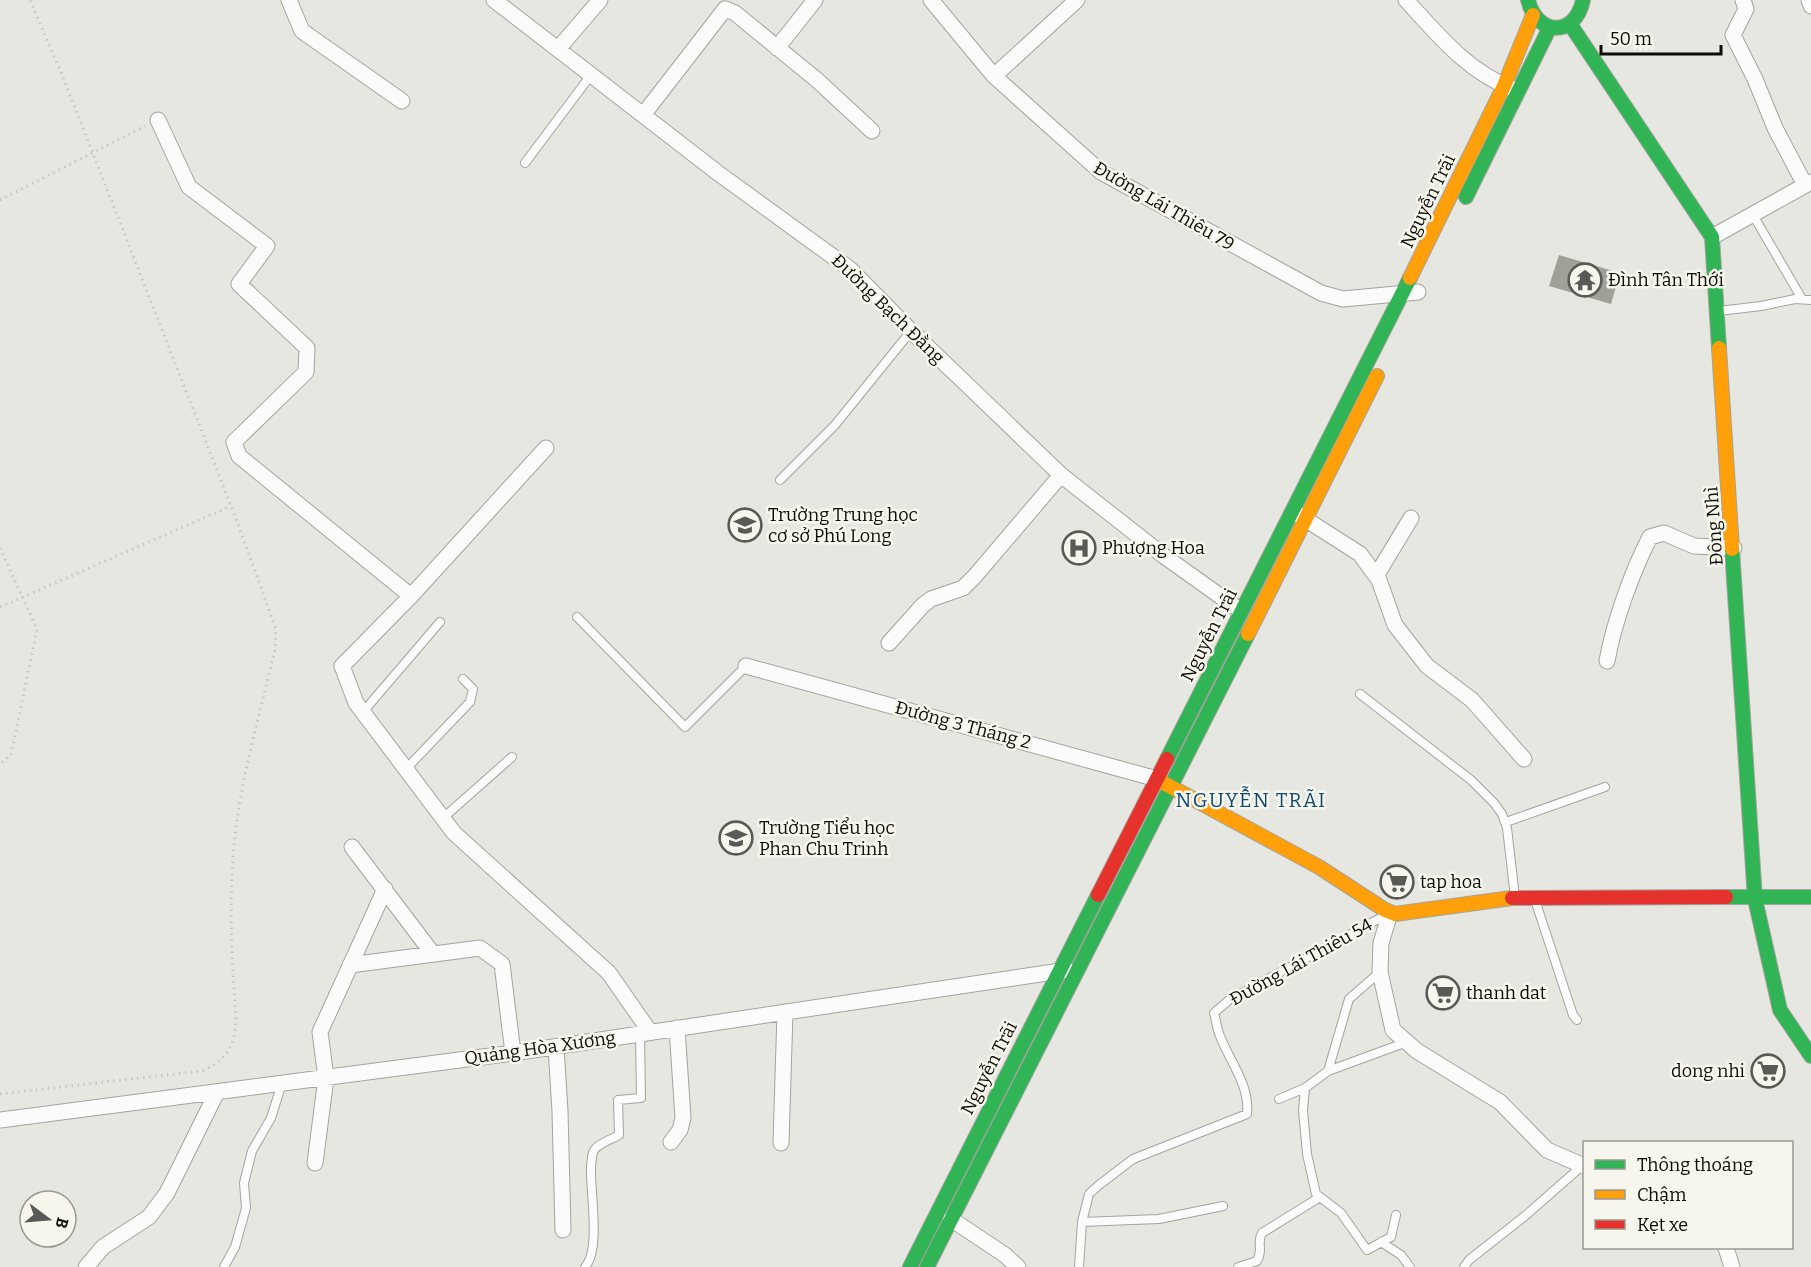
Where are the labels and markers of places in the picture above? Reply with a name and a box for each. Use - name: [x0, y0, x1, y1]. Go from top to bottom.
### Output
- temple icon: Đình Tân Thới: [1567, 262, 1603, 298]
- place label: Đình Tân Thới: [1608, 269, 1724, 291]
- place label: Trường Trung học cơ sở Phú Long: [768, 504, 918, 547]
- school or university icon: Trường Trung học cơ sở Phú Long: [727, 507, 763, 543]
- hospital icon: Phượng Hoa: [1061, 530, 1097, 566]
- place label: Phượng Hoa: [1102, 537, 1205, 559]
- place label: Trường Tiểu học Phan Chu Trinh: [759, 817, 895, 860]
- school or university icon: Trường Tiểu học Phan Chu Trinh: [718, 820, 754, 856]
- supermarket icon: tap hoa: [1379, 864, 1415, 900]
- place label: tap hoa: [1420, 871, 1482, 893]
- supermarket icon: thanh dat: [1425, 975, 1461, 1011]
- place label: thanh dat: [1466, 982, 1547, 1004]
- supermarket icon: dong nhi: [1750, 1053, 1786, 1089]
- place label: dong nhi: [1671, 1060, 1745, 1082]

